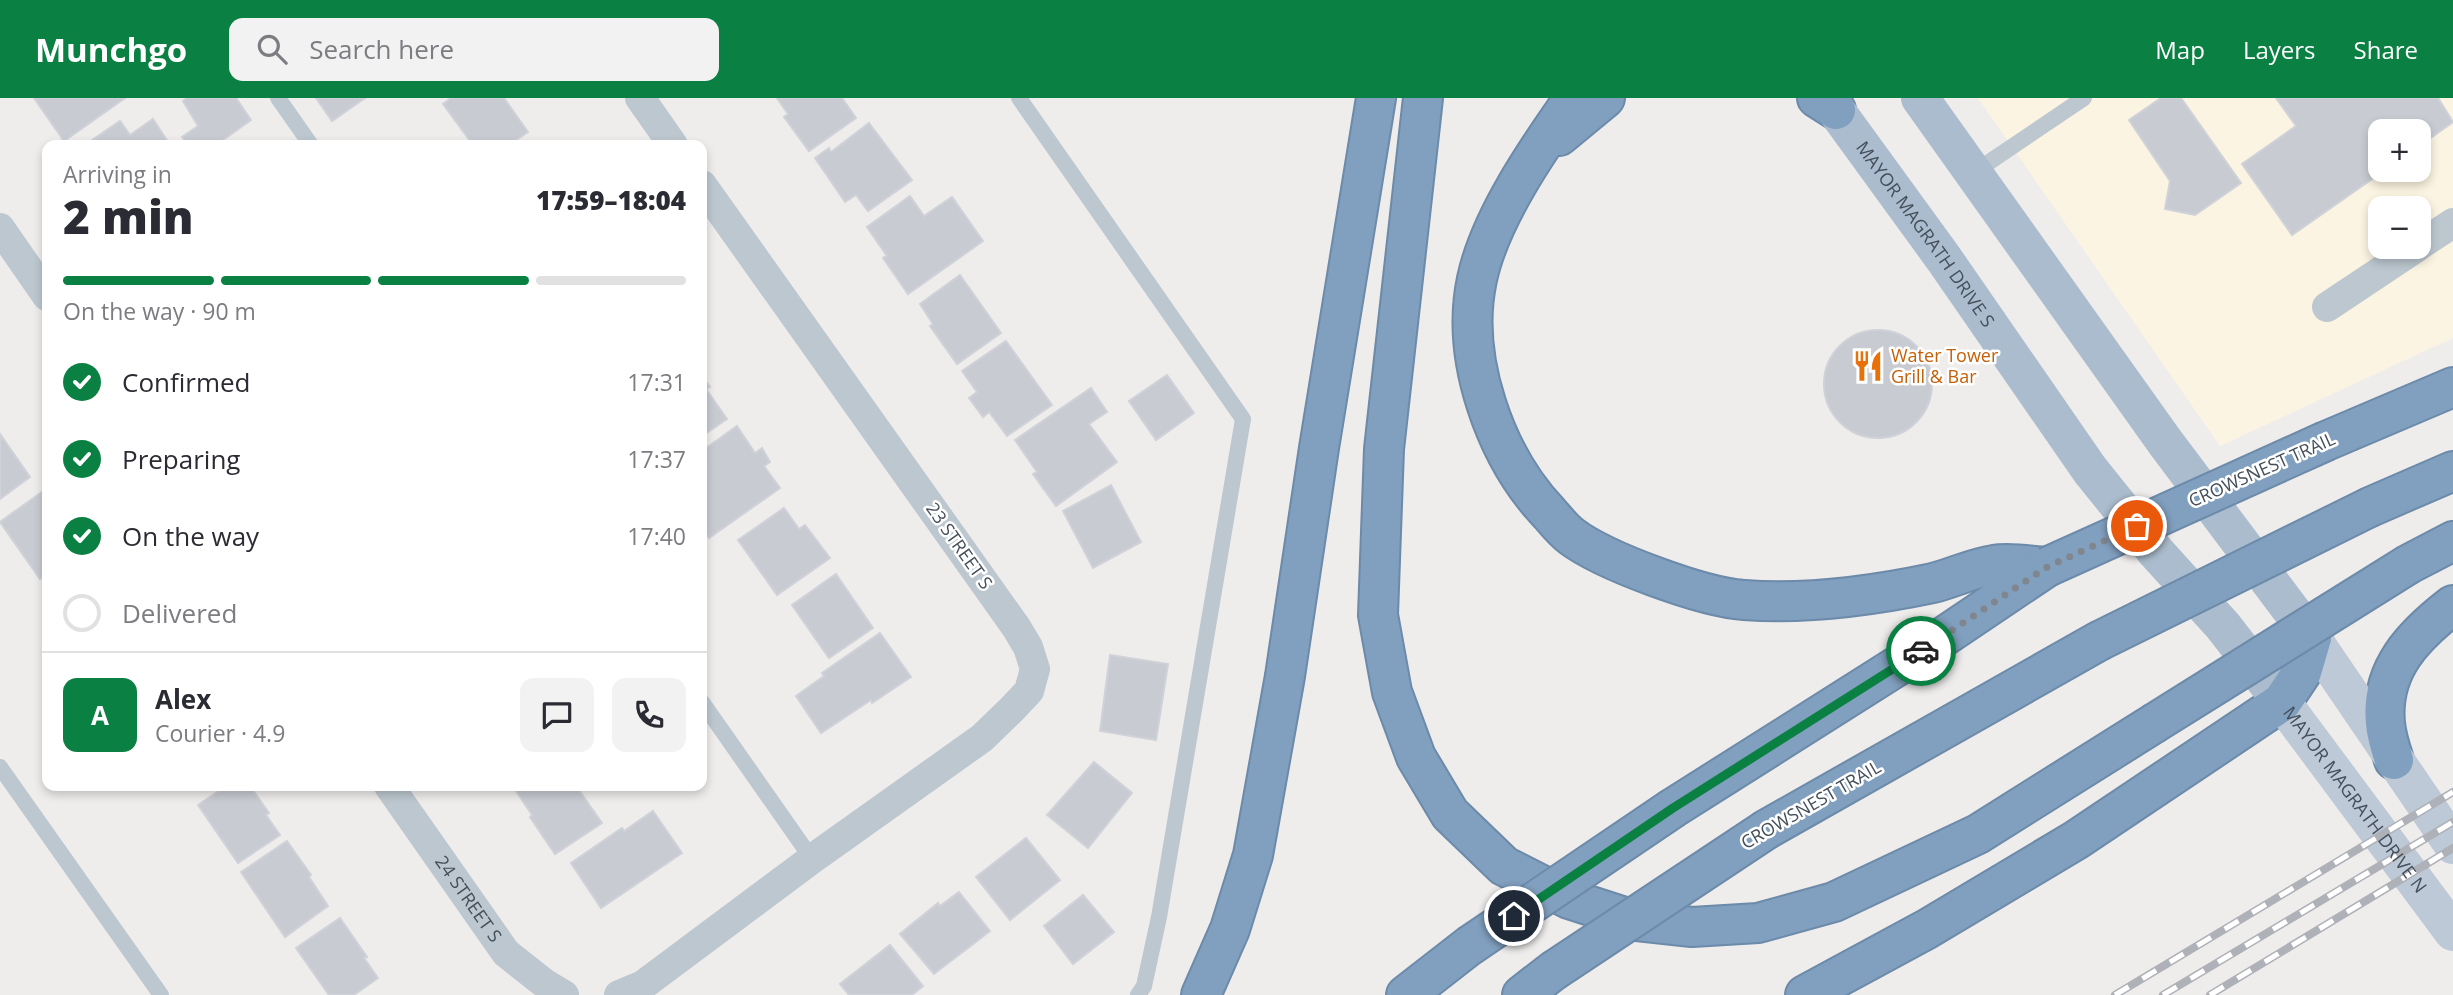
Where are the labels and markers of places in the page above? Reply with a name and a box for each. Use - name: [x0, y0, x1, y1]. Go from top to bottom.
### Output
- place label: Water Tower Grill & Bar: [1891, 343, 1999, 388]
- restaurant icon: Water Tower Grill & Bar: [1851, 349, 1885, 383]
- pin: [2107, 496, 2167, 556]
- pin: [1484, 886, 1544, 946]

